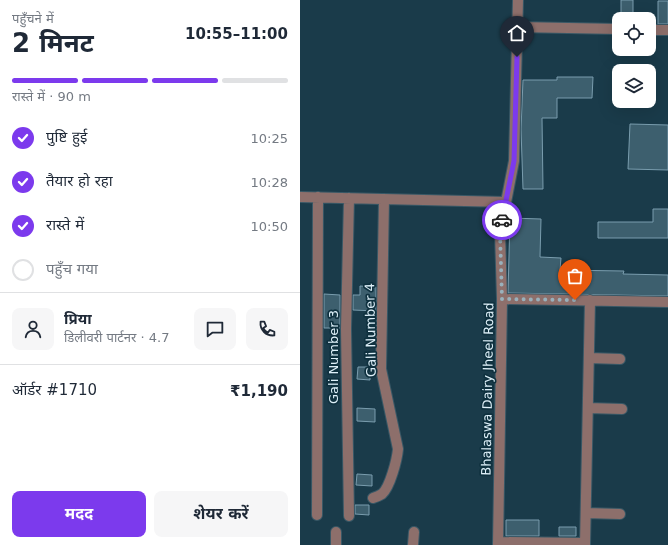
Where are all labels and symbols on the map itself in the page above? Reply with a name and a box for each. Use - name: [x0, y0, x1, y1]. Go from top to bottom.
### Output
- pin: [500, 16, 534, 57]
- courier: [482, 200, 522, 240]
- pin: [558, 259, 592, 300]
- street label: Gali Number 4: [362, 283, 379, 377]
- street label: Bhalaswa Dairy Jheel Road: [478, 302, 497, 476]
- street label: Gali Number 3: [326, 310, 341, 404]

